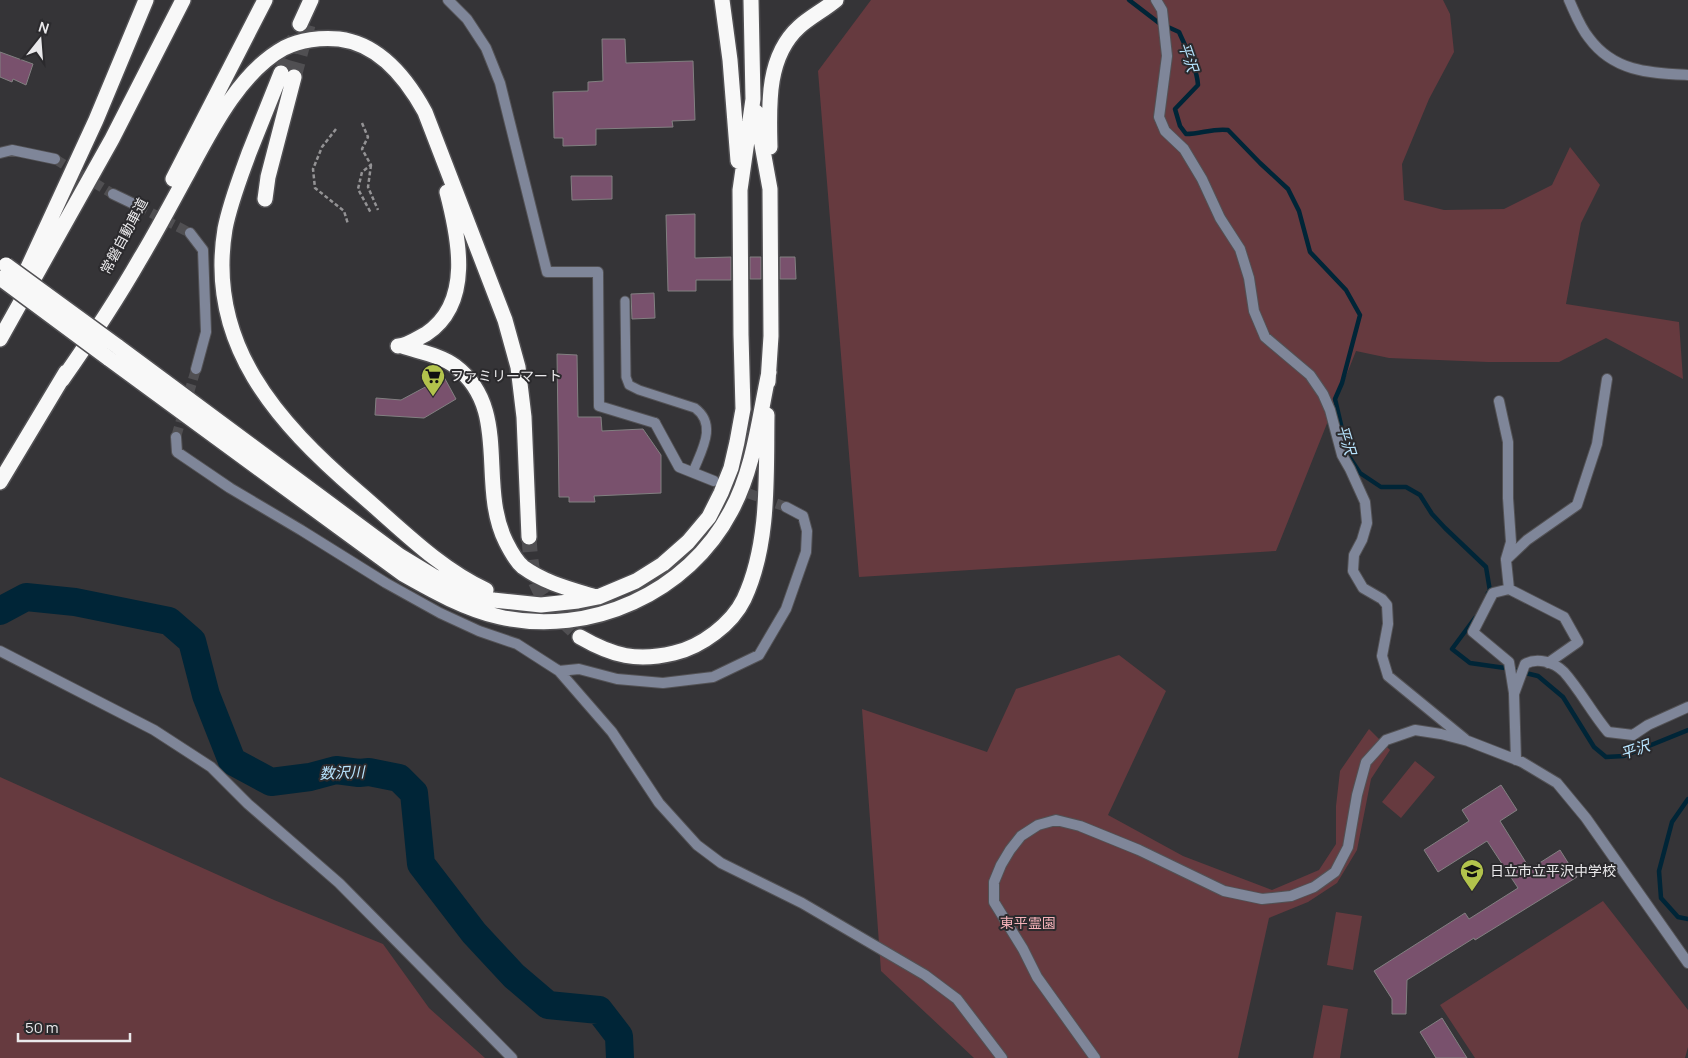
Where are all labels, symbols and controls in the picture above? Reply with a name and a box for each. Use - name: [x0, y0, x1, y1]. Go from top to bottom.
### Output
- north arrow: [15, 15, 65, 65]
- text: N: [36, 17, 52, 38]
- water label: 平沢: [1174, 39, 1204, 76]
- street label: 常磐自動車道: [95, 194, 152, 277]
- supermarket icon: ファミリーマート: [420, 363, 446, 397]
- place label: ファミリーマート: [450, 366, 562, 385]
- water label: 平沢: [1332, 422, 1361, 459]
- water label: 平沢: [1617, 734, 1654, 764]
- water label: 数沢川: [319, 761, 367, 784]
- school or university icon: 日立市立平沢中学校: [1459, 858, 1485, 892]
- place label: 日立市立平沢中学校: [1490, 861, 1616, 880]
- park label: 東平霊園: [1000, 913, 1056, 932]
- scale bar: [18, 1010, 130, 1042]
- text: 50 m: [25, 1017, 59, 1038]

